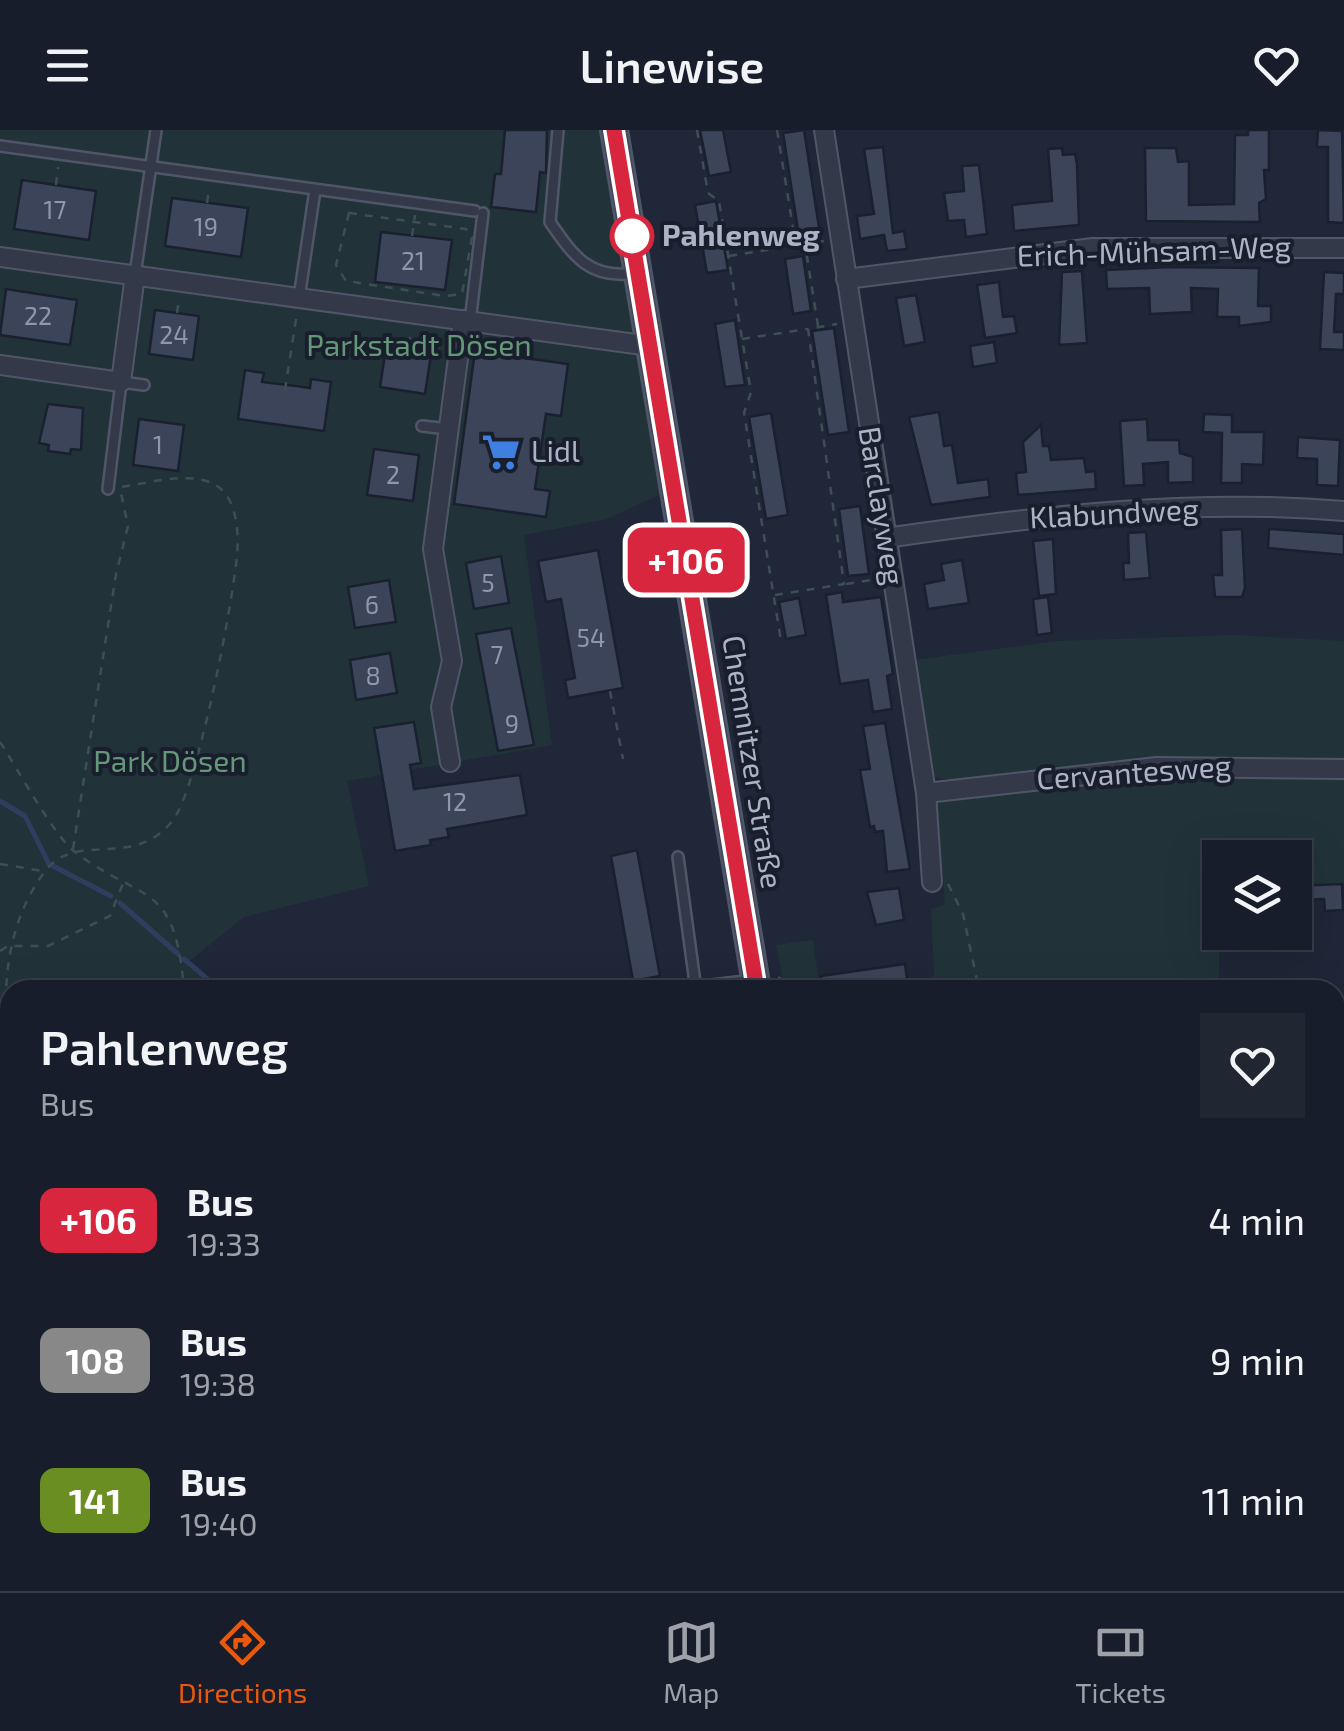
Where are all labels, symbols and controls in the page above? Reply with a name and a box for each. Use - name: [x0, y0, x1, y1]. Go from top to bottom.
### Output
- icon: menu: [40, 38, 95, 93]
- text: Linewise: [580, 38, 764, 92]
- icon: heart: [1249, 38, 1304, 93]
- house number: 17: [44, 194, 67, 224]
- house number: 19: [194, 211, 218, 241]
- marker: Pahlenweg: [611, 215, 653, 257]
- place label: Pahlenweg: [662, 216, 821, 252]
- street label: Erich-Mühsam-Weg: [1016, 227, 1292, 273]
- house number: 21: [401, 245, 425, 275]
- house number: 22: [24, 300, 52, 330]
- house number: 24: [159, 319, 189, 349]
- park label: Parkstadt Dösen: [306, 326, 532, 362]
- street label: Barclayweg: [853, 424, 913, 588]
- house number: 1: [153, 429, 163, 459]
- supermarket icon: Lidl: [480, 431, 522, 473]
- place label: Lidl: [531, 432, 580, 468]
- house number: 2: [386, 459, 400, 489]
- street label: Klabundweg: [1028, 490, 1200, 534]
- line badge: +106: [616, 528, 756, 592]
- text: +106: [648, 539, 724, 581]
- house number: 5: [481, 567, 495, 597]
- house number: 6: [365, 589, 379, 619]
- house number: 54: [577, 622, 605, 652]
- street label: Chemnitzer Straße: [716, 633, 792, 891]
- house number: 7: [491, 639, 504, 669]
- house number: 8: [365, 660, 381, 690]
- house number: 9: [505, 708, 519, 738]
- park label: Park Dösen: [93, 742, 247, 778]
- street label: Cervantesweg: [1035, 746, 1233, 796]
- house number: 12: [443, 786, 467, 816]
- map controls: [1202, 840, 1312, 950]
- button: layers: [1202, 840, 1312, 950]
- button: heart: [1200, 1013, 1305, 1118]
- text: Pahlenweg: [40, 1017, 288, 1075]
- text: Bus: [40, 1084, 94, 1122]
- text: Bus: [187, 1178, 254, 1224]
- text: 4 min: [1208, 1197, 1305, 1243]
- text: +106: [60, 1199, 137, 1241]
- text: 19:33: [187, 1224, 261, 1262]
- text: Bus: [180, 1318, 247, 1364]
- text: 9 min: [1210, 1337, 1305, 1383]
- text: 108: [65, 1339, 125, 1381]
- text: 19:38: [180, 1364, 256, 1402]
- text: Bus: [180, 1458, 247, 1504]
- text: 11 min: [1201, 1477, 1305, 1523]
- text: 141: [69, 1479, 121, 1521]
- text: 19:40: [180, 1504, 258, 1542]
- tab: Directions: [178, 1615, 307, 1709]
- tab: Map: [663, 1615, 719, 1709]
- tab: Tickets: [1075, 1615, 1166, 1709]

